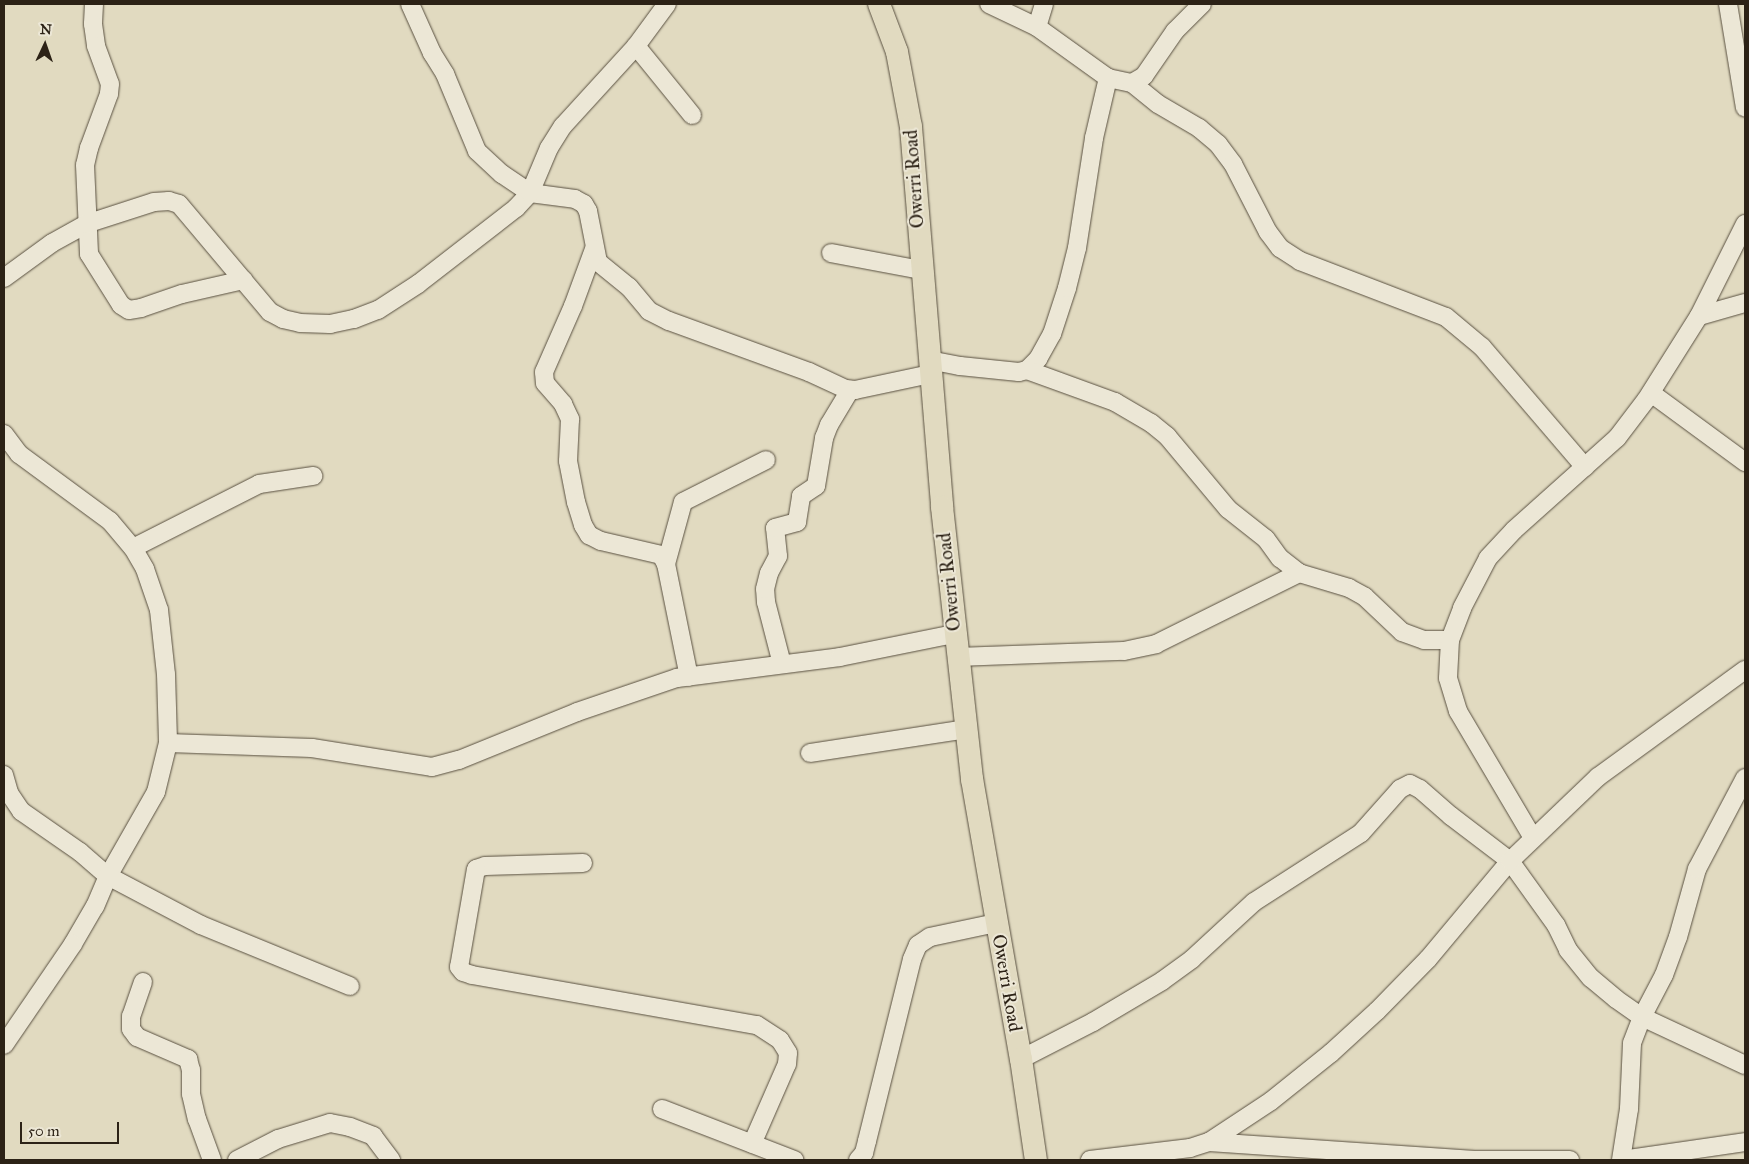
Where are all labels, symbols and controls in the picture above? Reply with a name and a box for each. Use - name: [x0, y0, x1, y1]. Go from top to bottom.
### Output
- north arrow: [20, 20, 70, 70]
- text: N: [39, 21, 52, 38]
- street label: Owerri Road: [899, 129, 929, 229]
- street label: Owerri Road: [933, 532, 965, 632]
- street label: Owerri Road: [987, 932, 1027, 1034]
- scale bar: [22, 1112, 121, 1144]
- text: 50 m: [28, 1122, 60, 1140]

